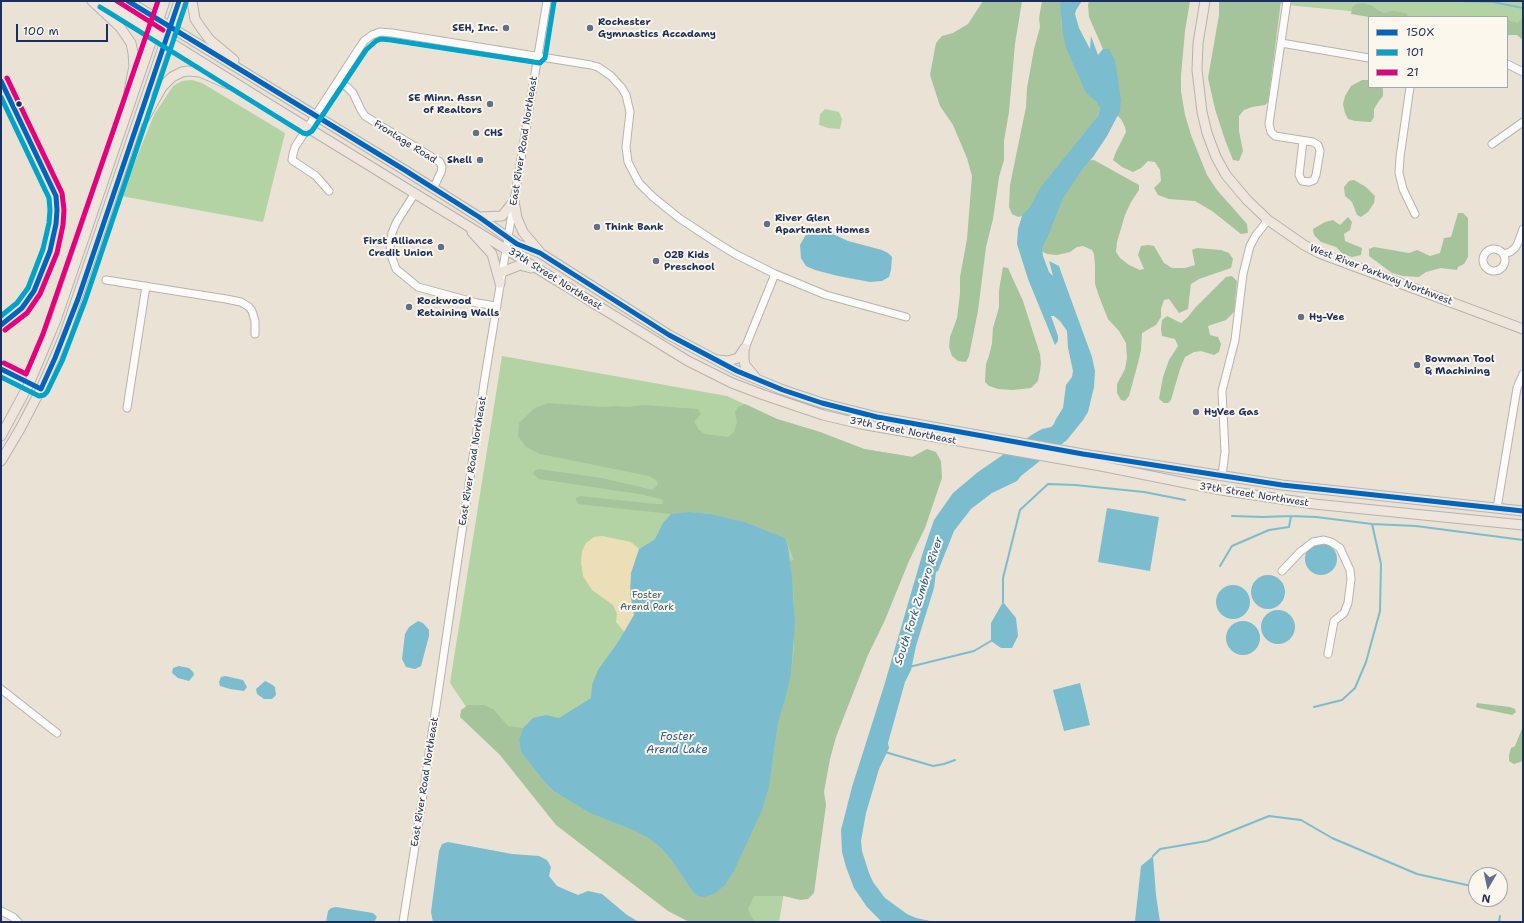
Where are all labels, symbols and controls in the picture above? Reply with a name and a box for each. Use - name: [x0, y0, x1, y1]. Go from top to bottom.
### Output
- scale bar: [18, 16, 110, 42]
- place label: Rochester Gymnastics Accadamy: [598, 16, 716, 40]
- legend: [1368, 16, 1508, 88]
- place label: SEH, Inc.: [452, 22, 498, 34]
- text: 100 m: [23, 23, 59, 39]
- marker: SEH, Inc.: [501, 23, 511, 33]
- marker: Rochester Gymnastics Accadamy: [585, 23, 595, 33]
- text: 150X: [1406, 24, 1434, 40]
- text: 101: [1406, 44, 1424, 60]
- text: 21: [1406, 64, 1419, 80]
- street label: East River Road Northeast: [508, 75, 540, 207]
- place label: SE Minn. Assn of Realtors: [408, 92, 482, 116]
- unlabelled marker: [14, 99, 24, 109]
- marker: SE Minn. Assn of Realtors: [485, 99, 495, 109]
- street label: Frontage Road: [371, 118, 439, 166]
- place label: CHS: [484, 127, 503, 139]
- marker: CHS: [471, 128, 481, 138]
- place label: Shell: [447, 154, 472, 166]
- marker: Shell: [475, 155, 485, 165]
- place label: River Glen Apartment Homes: [775, 212, 870, 236]
- marker: River Glen Apartment Homes: [762, 219, 772, 229]
- place label: Think Bank: [605, 221, 663, 233]
- marker: Think Bank: [592, 222, 602, 232]
- place label: First Alliance Credit Union: [363, 235, 433, 258]
- marker: First Alliance Credit Union: [436, 242, 446, 252]
- street label: West River Parkway Northwest: [1308, 242, 1454, 308]
- street label: 37th Street Northeast: [506, 245, 604, 313]
- place label: O2B Kids Preschool: [664, 249, 715, 272]
- marker: O2B Kids Preschool: [651, 256, 661, 266]
- place label: Rockwood Retaining Walls: [417, 295, 499, 318]
- marker: Rockwood Retaining Walls: [404, 302, 414, 312]
- place label: Hy-Vee: [1309, 311, 1344, 323]
- marker: Hy-Vee: [1296, 312, 1306, 322]
- place label: Bowman Tool & Machining: [1425, 353, 1495, 376]
- marker: Bowman Tool & Machining: [1412, 360, 1422, 370]
- street label: East River Road Northeast: [457, 395, 489, 527]
- place label: HyVee Gas: [1204, 406, 1259, 418]
- marker: HyVee Gas: [1191, 407, 1201, 417]
- street label: 37th Street Northeast: [848, 415, 958, 447]
- street label: 37th Street Northwest: [1198, 480, 1310, 510]
- water label: South Fork Zumbro River: [892, 535, 946, 667]
- park label: Foster Arend Park: [620, 589, 674, 612]
- street label: East River Road Northeast: [409, 716, 441, 848]
- water label: Foster Arend Lake: [646, 730, 708, 756]
- north arrow: [1468, 867, 1508, 907]
- text: N: [1481, 890, 1492, 906]

